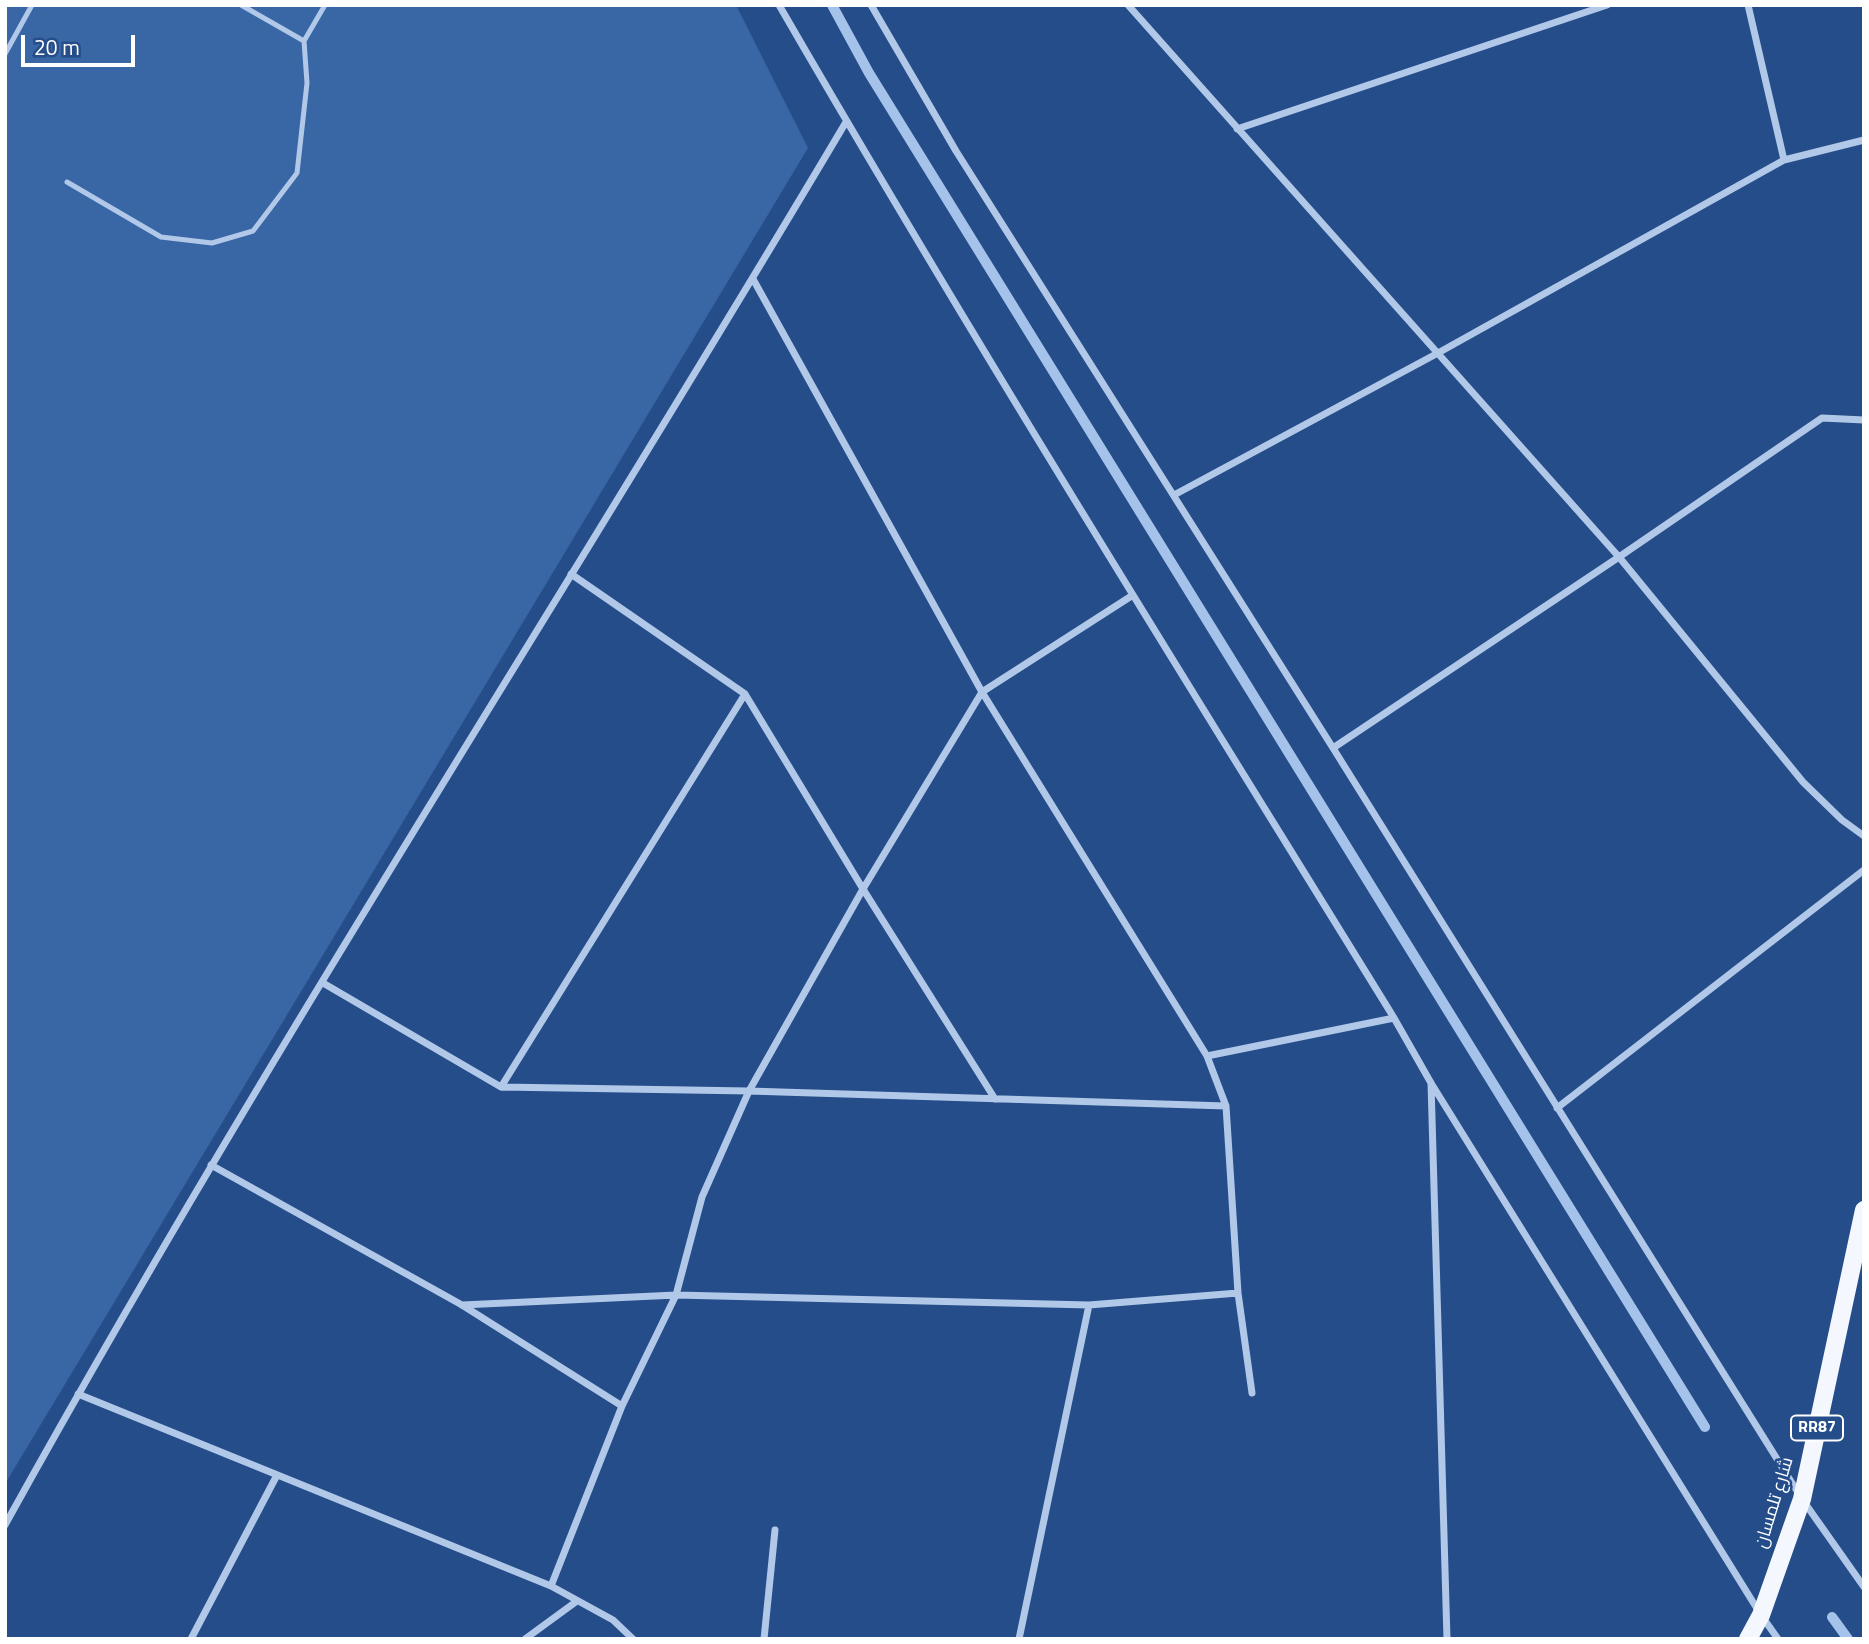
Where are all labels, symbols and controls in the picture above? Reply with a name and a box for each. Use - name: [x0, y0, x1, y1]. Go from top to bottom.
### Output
- scale bar: [24, 21, 138, 65]
- text: 20 m: [34, 31, 80, 63]
- road number: RR87: [1791, 1416, 1843, 1440]
- street label: شارع تلمسان: [1751, 1455, 1799, 1551]

